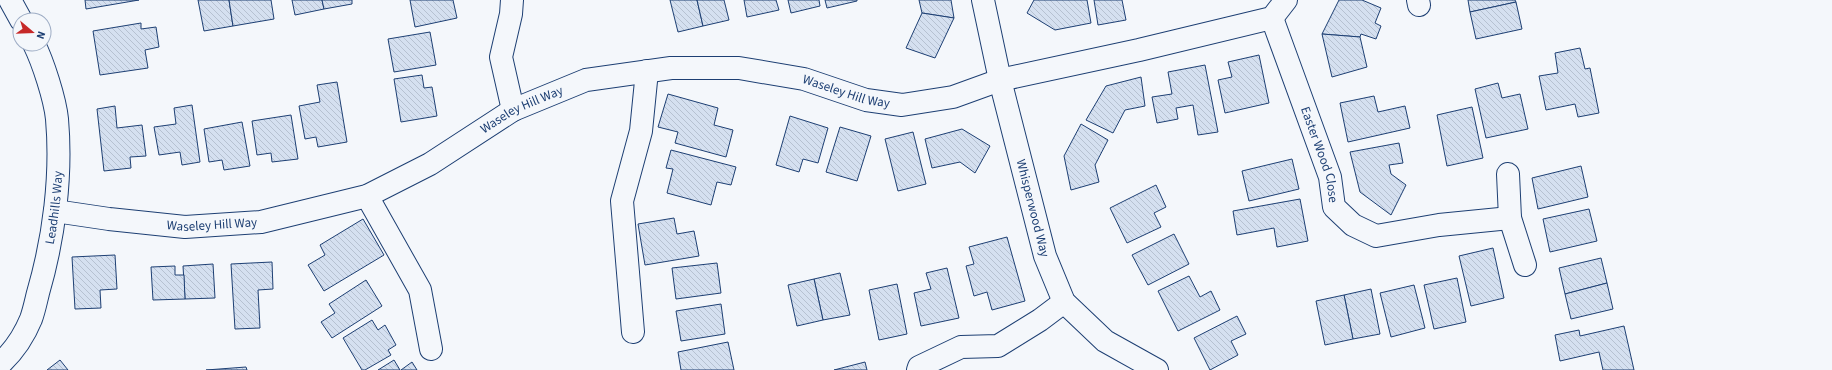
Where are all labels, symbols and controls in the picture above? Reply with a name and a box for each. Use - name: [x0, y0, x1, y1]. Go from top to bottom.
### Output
- north arrow: [12, 12, 52, 52]
- text: N: [33, 29, 49, 41]
- street label: Waseley Hill Way: [800, 70, 891, 112]
- street label: Waseley Hill Way: [477, 81, 566, 138]
- street label: Easter Wood Close: [1296, 104, 1342, 204]
- street label: Whisperwood Way: [1012, 157, 1054, 259]
- street label: Leadhills Way: [41, 171, 67, 246]
- street label: Waseley Hill Way: [166, 213, 258, 236]

